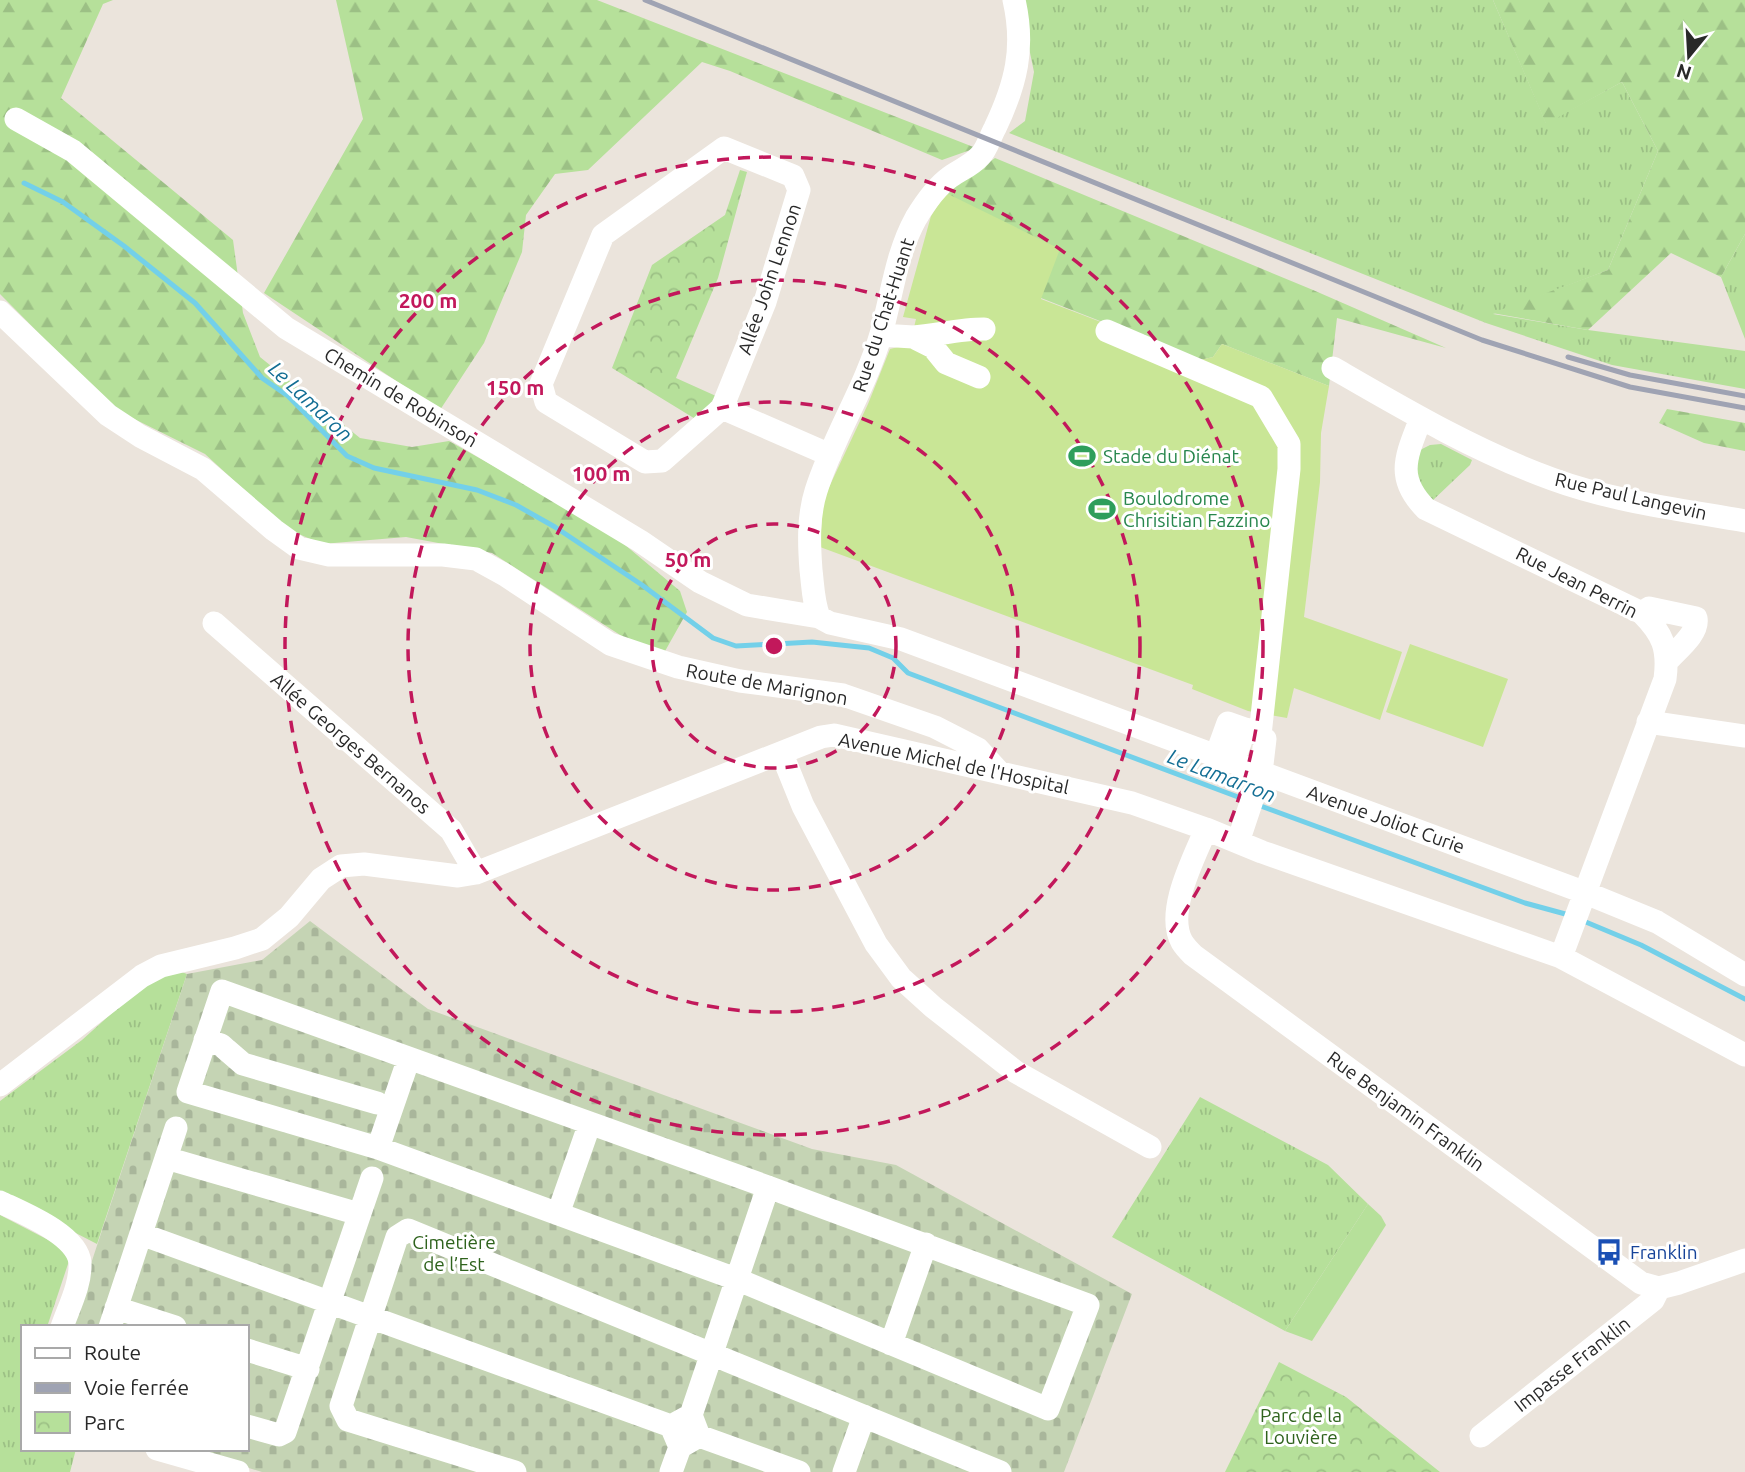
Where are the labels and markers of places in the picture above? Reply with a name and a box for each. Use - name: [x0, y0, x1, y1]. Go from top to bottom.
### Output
- sports icon: Stade du Diénat: [1067, 441, 1097, 471]
- place label: Stade du Diénat: [1103, 445, 1240, 467]
- place label: Boulodrome Chrisitian Fazzino: [1123, 487, 1270, 531]
- sports icon: Boulodrome Chrisitian Fazzino: [1087, 494, 1117, 524]
- centre of rings: [762, 634, 786, 658]
- bus stop icon: Franklin: [1594, 1237, 1624, 1267]
- place label: Franklin: [1630, 1241, 1698, 1263]

